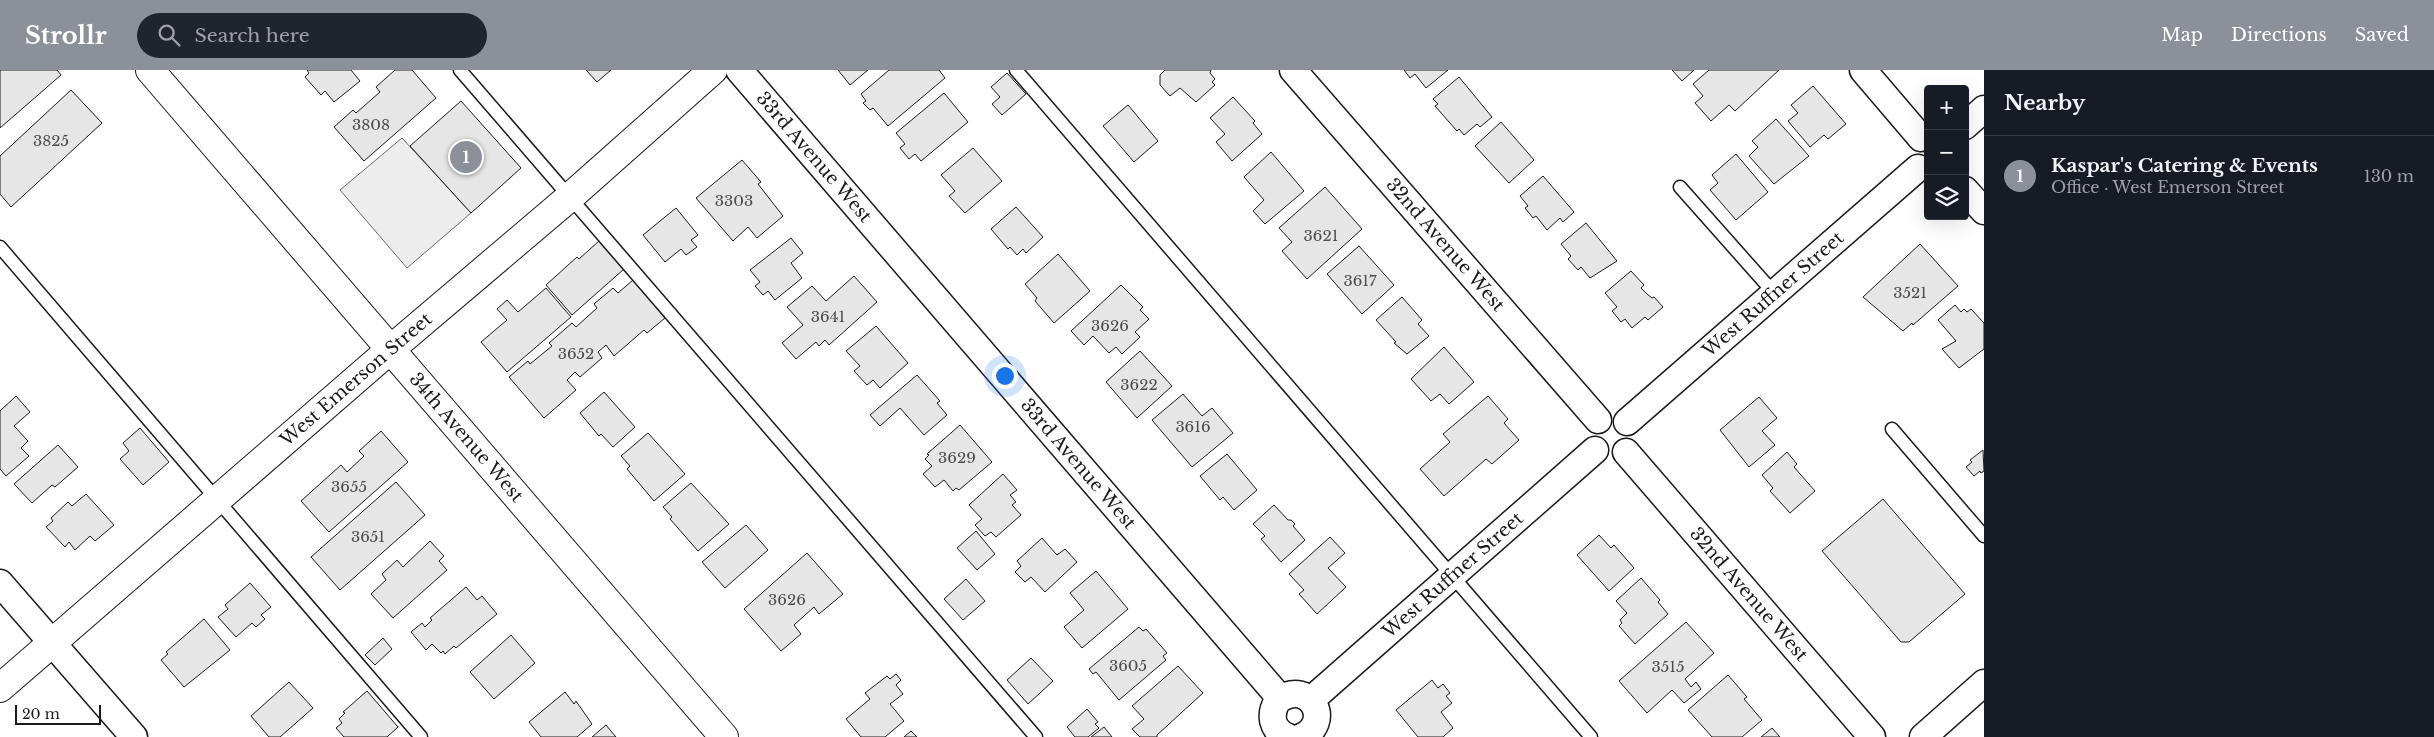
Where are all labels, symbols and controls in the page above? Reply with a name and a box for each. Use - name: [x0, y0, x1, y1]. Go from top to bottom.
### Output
- search box: [137, 13, 487, 58]
- text: Strollr: [25, 21, 107, 50]
- icon: search: [155, 21, 183, 49]
- text: Search here: [195, 24, 310, 47]
- text: Map: [2161, 24, 2203, 46]
- text: Directions: [2231, 24, 2327, 46]
- text: Saved: [2355, 24, 2409, 46]
- map controls: [1924, 85, 1969, 220]
- button: +: [1924, 85, 1969, 130]
- street label: 33rd Avenue West: [752, 87, 876, 227]
- text: Nearby: [2004, 90, 2085, 116]
- house number: 3808: [352, 115, 390, 134]
- button: −: [1924, 130, 1969, 175]
- house number: 3825: [33, 131, 69, 150]
- pin: 1: [450, 138, 482, 176]
- text: Kaspar's Catering & Events: [2051, 154, 2318, 177]
- text: 1: [2017, 166, 2023, 186]
- text: 130 m: [2364, 166, 2414, 186]
- street label: 32nd Avenue West: [1381, 174, 1509, 316]
- button: layers: [1924, 175, 1969, 220]
- text: Office · West Emerson Street: [2051, 177, 2284, 197]
- house number: 3303: [715, 191, 753, 210]
- house number: 3621: [1304, 226, 1338, 245]
- street label: West Ruffner Street: [1697, 227, 1848, 363]
- house number: 3617: [1343, 271, 1377, 290]
- house number: 3521: [1893, 283, 1927, 302]
- house number: 3641: [811, 307, 845, 326]
- street label: West Emerson Street: [275, 308, 437, 452]
- house number: 3626: [1091, 316, 1129, 335]
- house number: 3652: [558, 344, 594, 363]
- your location: [992, 363, 1018, 389]
- street label: 34th Avenue West: [405, 368, 528, 507]
- house number: 3622: [1120, 375, 1158, 394]
- street label: 33rd Avenue West: [1016, 394, 1141, 534]
- house number: 3616: [1175, 417, 1211, 436]
- house number: 3629: [938, 448, 976, 467]
- house number: 3655: [331, 477, 367, 496]
- street label: West Ruffner Street: [1377, 507, 1528, 643]
- street label: 32nd Avenue West: [1685, 523, 1813, 666]
- house number: 3651: [351, 527, 385, 546]
- house number: 3626: [768, 590, 806, 609]
- house number: 3605: [1109, 656, 1147, 675]
- house number: 3515: [1652, 657, 1684, 676]
- scale bar: [15, 702, 101, 725]
- text: 20 m: [22, 705, 60, 723]

